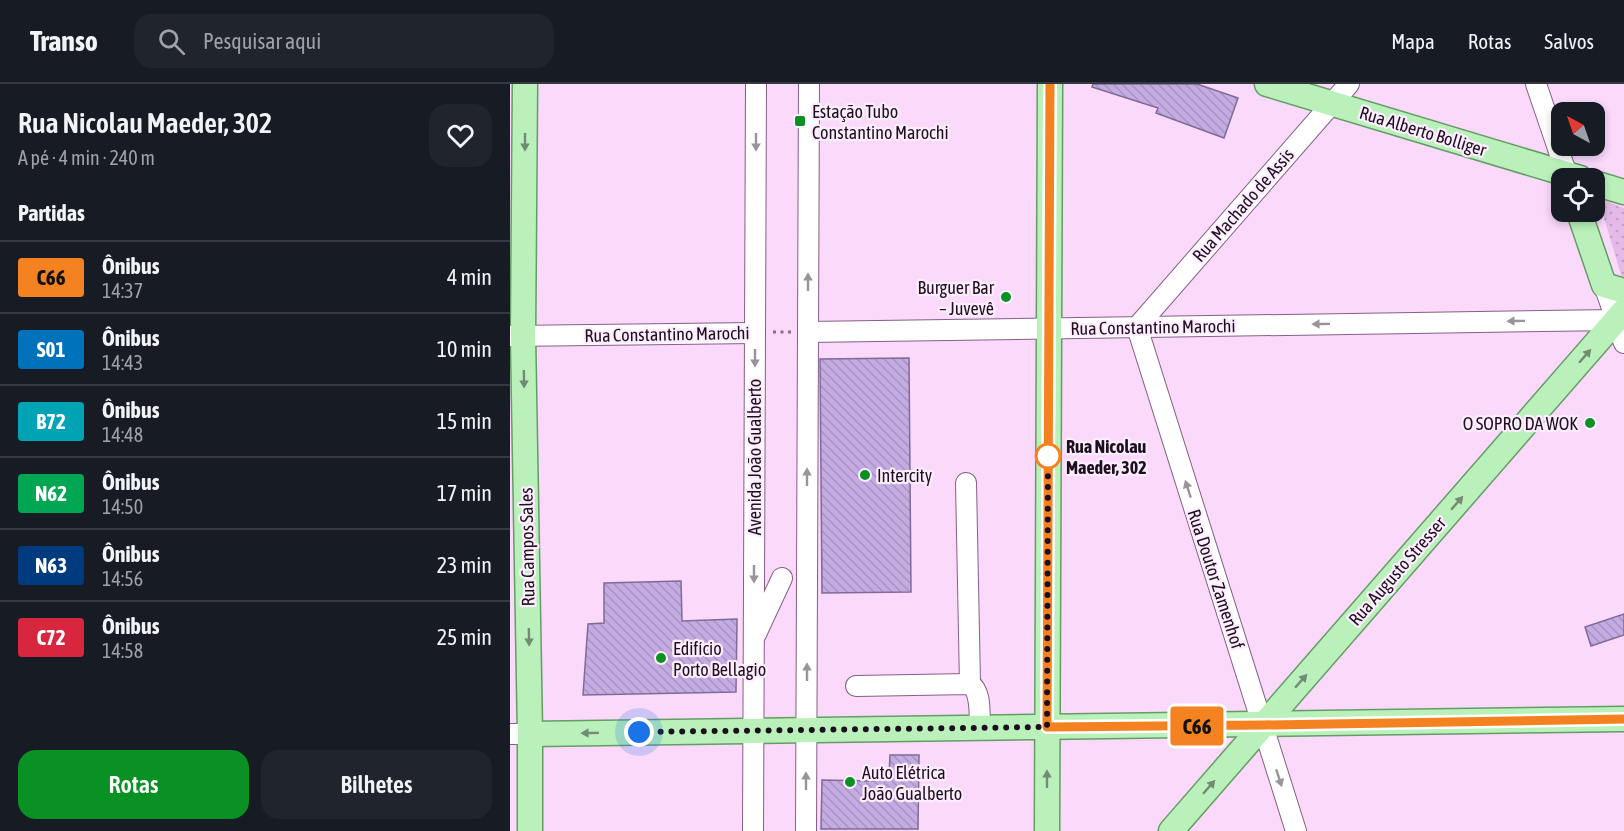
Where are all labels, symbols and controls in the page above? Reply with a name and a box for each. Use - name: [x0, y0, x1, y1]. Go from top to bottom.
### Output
- search box: [134, 14, 554, 68]
- text: Transo: [30, 25, 98, 57]
- icon: search: [155, 25, 188, 58]
- text: Pesquisar aqui: [203, 28, 321, 54]
- text: Mapa: [1391, 29, 1435, 53]
- text: Rotas: [1468, 29, 1511, 53]
- text: Salvos: [1544, 29, 1594, 53]
- place label: Estação Tubo Constantino Marochi: [812, 101, 949, 143]
- street label: Rua Alberto Bolliger: [1357, 102, 1490, 160]
- north arrow: [1551, 102, 1605, 156]
- map controls: [1551, 102, 1605, 222]
- button: heart: [429, 104, 492, 167]
- text: Rua Nicolau Maeder, 302: [18, 107, 272, 139]
- marker: Estação Tubo Constantino Marochi: [793, 114, 807, 128]
- one-way arrow: [520, 133, 530, 152]
- one-way arrow: [751, 133, 761, 152]
- street label: Rua Machado de Assis: [1188, 144, 1298, 266]
- text: A pé · 4 min · 240 m: [18, 146, 155, 169]
- button: locate: [1551, 168, 1605, 222]
- text: Partidas: [18, 200, 85, 226]
- text: Ônibus: [102, 253, 159, 279]
- text: 4 min: [447, 264, 492, 290]
- text: C66: [36, 265, 66, 289]
- one-way arrow: [803, 272, 813, 291]
- place label: Burguer Bar – Juvevê: [917, 277, 995, 319]
- text: 14:37: [102, 279, 143, 302]
- marker: Burguer Bar – Juvevê: [999, 290, 1013, 304]
- street label: Rua Constantino Marochi: [1070, 315, 1236, 339]
- one-way arrow: [1506, 316, 1525, 326]
- one-way arrow: [1311, 319, 1330, 329]
- street label: Rua Constantino Marochi: [584, 322, 750, 346]
- text: Ônibus: [102, 325, 159, 351]
- text: 10 min: [437, 336, 492, 362]
- text: S01: [37, 337, 65, 361]
- one-way arrow: [1578, 348, 1592, 363]
- one-way arrow: [750, 349, 760, 368]
- text: 14:43: [102, 351, 143, 374]
- one-way arrow: [519, 370, 529, 389]
- street label: Avenida João Gualberto: [744, 379, 765, 535]
- text: Ônibus: [102, 397, 159, 423]
- text: 15 min: [437, 408, 492, 434]
- text: B72: [36, 409, 66, 433]
- place label: O SOPRO DA WOK: [1463, 413, 1578, 434]
- marker: O SOPRO DA WOK: [1583, 416, 1597, 430]
- text: 14:48: [102, 423, 143, 446]
- place label: Rua Nicolau Maeder, 302: [1066, 436, 1147, 478]
- marker: Rua Nicolau Maeder, 302: [1035, 443, 1061, 469]
- place label: Intercity: [877, 465, 932, 486]
- one-way arrow: [802, 467, 812, 486]
- marker: Intercity: [858, 468, 872, 482]
- text: Ônibus: [102, 469, 159, 495]
- text: 17 min: [437, 480, 492, 506]
- one-way arrow: [1183, 480, 1192, 498]
- text: N62: [35, 481, 67, 505]
- street label: Rua Campos Sales: [515, 487, 539, 607]
- text: 14:50: [102, 495, 143, 518]
- one-way arrow: [1450, 495, 1464, 510]
- street label: Rua Doutor Zamenhof: [1184, 507, 1248, 651]
- street label: Rua Augusto Stresser: [1344, 512, 1450, 630]
- text: Ônibus: [102, 541, 159, 567]
- text: 23 min: [437, 552, 492, 578]
- text: N63: [35, 553, 67, 577]
- one-way arrow: [749, 565, 759, 584]
- text: 14:56: [102, 567, 143, 590]
- text: Ônibus: [102, 613, 159, 639]
- text: 25 min: [437, 624, 492, 650]
- text: C72: [36, 625, 66, 649]
- one-way arrow: [524, 628, 533, 647]
- place label: Edifício Porto Bellagio: [673, 638, 766, 680]
- text: 14:58: [102, 639, 143, 662]
- marker: Edifício Porto Bellagio: [654, 651, 668, 665]
- one-way arrow: [802, 662, 812, 681]
- one-way arrow: [1294, 674, 1307, 689]
- line badge: C66: [1162, 706, 1232, 746]
- text: C66: [1182, 714, 1212, 738]
- your location: [624, 717, 654, 747]
- one-way arrow: [580, 728, 599, 738]
- button: Rotas: [18, 750, 249, 819]
- button: Bilhetes: [261, 750, 492, 819]
- place label: Auto Elétrica João Gualberto: [862, 762, 962, 804]
- one-way arrow: [1042, 769, 1052, 788]
- one-way arrow: [1275, 769, 1285, 787]
- one-way arrow: [801, 771, 811, 790]
- marker: Auto Elétrica João Gualberto: [843, 775, 857, 789]
- one-way arrow: [1202, 780, 1215, 795]

